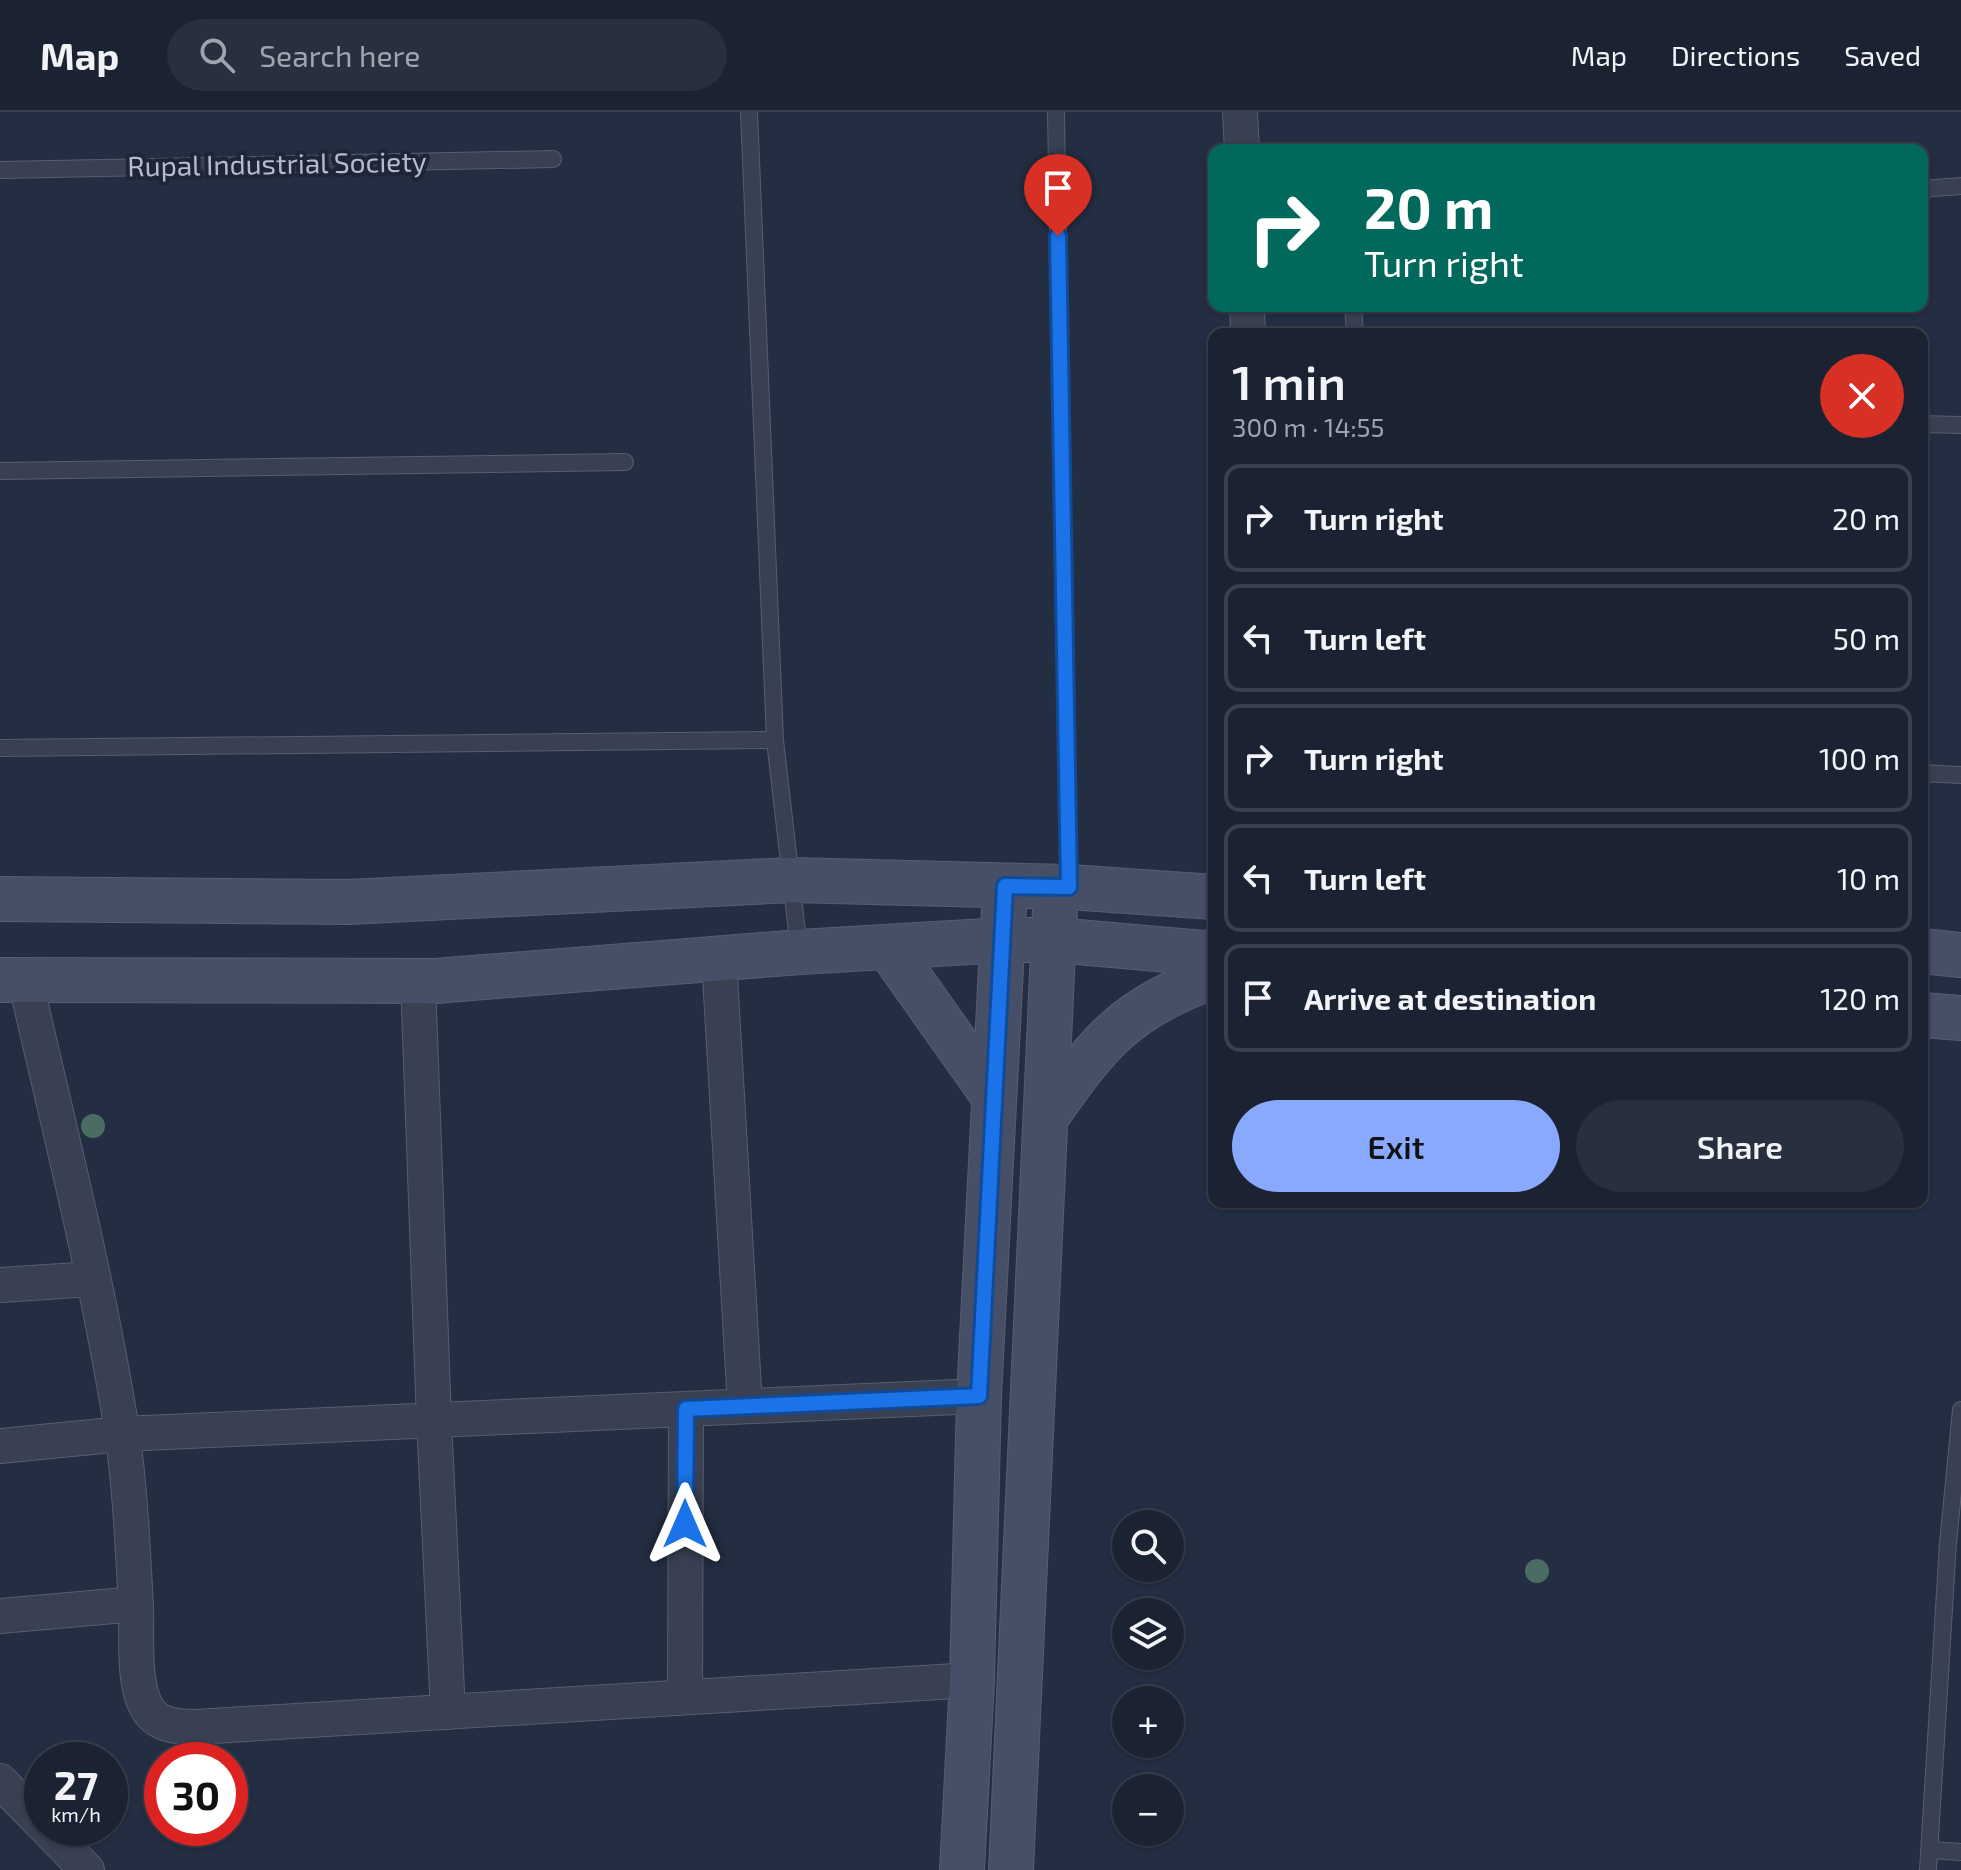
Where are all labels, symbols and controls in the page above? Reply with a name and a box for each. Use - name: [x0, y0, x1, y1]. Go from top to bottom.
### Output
- search box: [167, 19, 727, 91]
- text: Map: [40, 32, 119, 78]
- icon: search: [195, 33, 239, 77]
- text: Search here: [259, 37, 420, 73]
- text: Map: [1571, 38, 1627, 72]
- text: Directions: [1671, 38, 1800, 72]
- text: Saved: [1844, 38, 1921, 72]
- street label: Rupal Industrial Society: [127, 143, 427, 183]
- pin: [1024, 154, 1092, 236]
- icon: arrive: [1036, 166, 1080, 210]
- text: 20 m: [1364, 173, 1493, 240]
- icon: right: [1232, 176, 1336, 280]
- text: Turn right: [1364, 241, 1524, 284]
- text: 1 min: [1232, 352, 1346, 410]
- button: close: [1820, 354, 1904, 438]
- text: 300 m · 14:55: [1232, 411, 1384, 442]
- icon: right: [1236, 496, 1280, 540]
- text: Turn right: [1304, 500, 1444, 536]
- text: 20 m: [1832, 500, 1900, 536]
- icon: left: [1236, 616, 1280, 660]
- text: Turn left: [1304, 620, 1426, 656]
- text: 50 m: [1833, 620, 1900, 656]
- icon: right: [1236, 736, 1280, 780]
- text: Turn right: [1304, 740, 1444, 776]
- text: 100 m: [1819, 740, 1900, 776]
- icon: left: [1236, 856, 1280, 900]
- text: Turn left: [1304, 860, 1426, 896]
- text: 10 m: [1837, 860, 1900, 896]
- icon: arrive: [1236, 976, 1280, 1020]
- text: Arrive at destination: [1304, 980, 1596, 1016]
- text: 120 m: [1820, 980, 1900, 1016]
- button: Exit: [1232, 1100, 1560, 1192]
- button: Share: [1576, 1100, 1904, 1192]
- position arrow: [643, 1482, 727, 1566]
- map controls: [1112, 1510, 1184, 1846]
- button: search: [1112, 1510, 1184, 1582]
- button: layers: [1112, 1598, 1184, 1670]
- button: +: [1112, 1686, 1184, 1758]
- speed limit sign: 30: [144, 1742, 248, 1846]
- text: 27: [54, 1760, 98, 1808]
- button: −: [1112, 1774, 1184, 1846]
- text: km/h: [51, 1802, 101, 1826]

